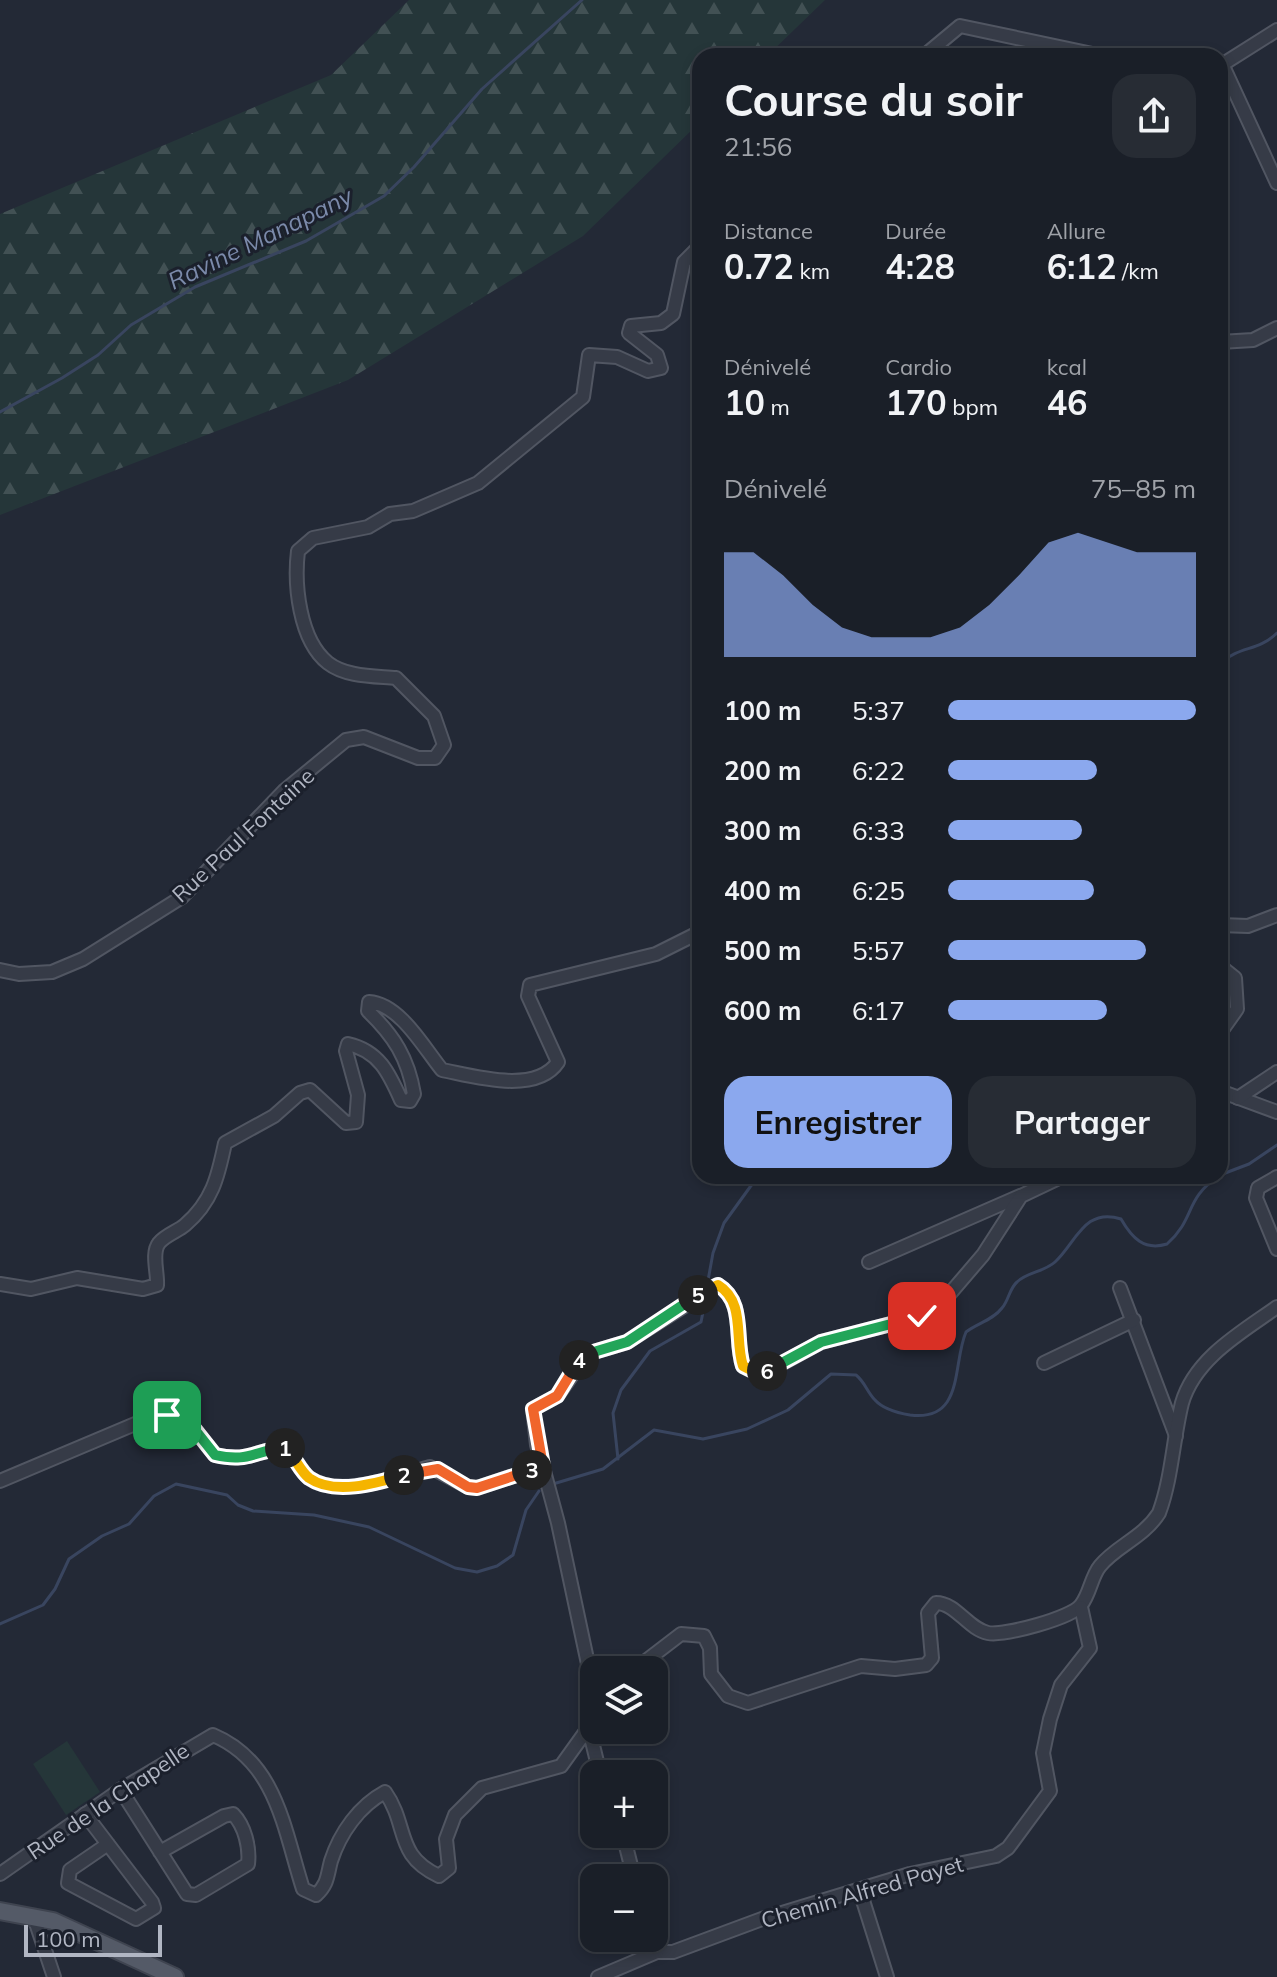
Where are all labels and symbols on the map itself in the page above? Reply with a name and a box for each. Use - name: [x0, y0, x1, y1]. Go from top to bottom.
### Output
- water label: Ravine Manapany: [163, 180, 358, 296]
- street label: Rue Paul Fontaine: [166, 762, 320, 908]
- pin: 5: [678, 1275, 718, 1315]
- pin: [888, 1282, 956, 1350]
- pin: 4: [559, 1340, 599, 1380]
- pin: 6: [747, 1351, 787, 1391]
- pin: [133, 1381, 201, 1449]
- pin: 1: [265, 1428, 305, 1468]
- pin: 3: [512, 1450, 552, 1490]
- pin: 2: [384, 1455, 424, 1495]
- street label: Rue de la Chapelle: [22, 1736, 194, 1866]
- street label: Chemin Alfred Payet: [758, 1850, 966, 1934]
- scale bar: [24, 1921, 162, 1957]

